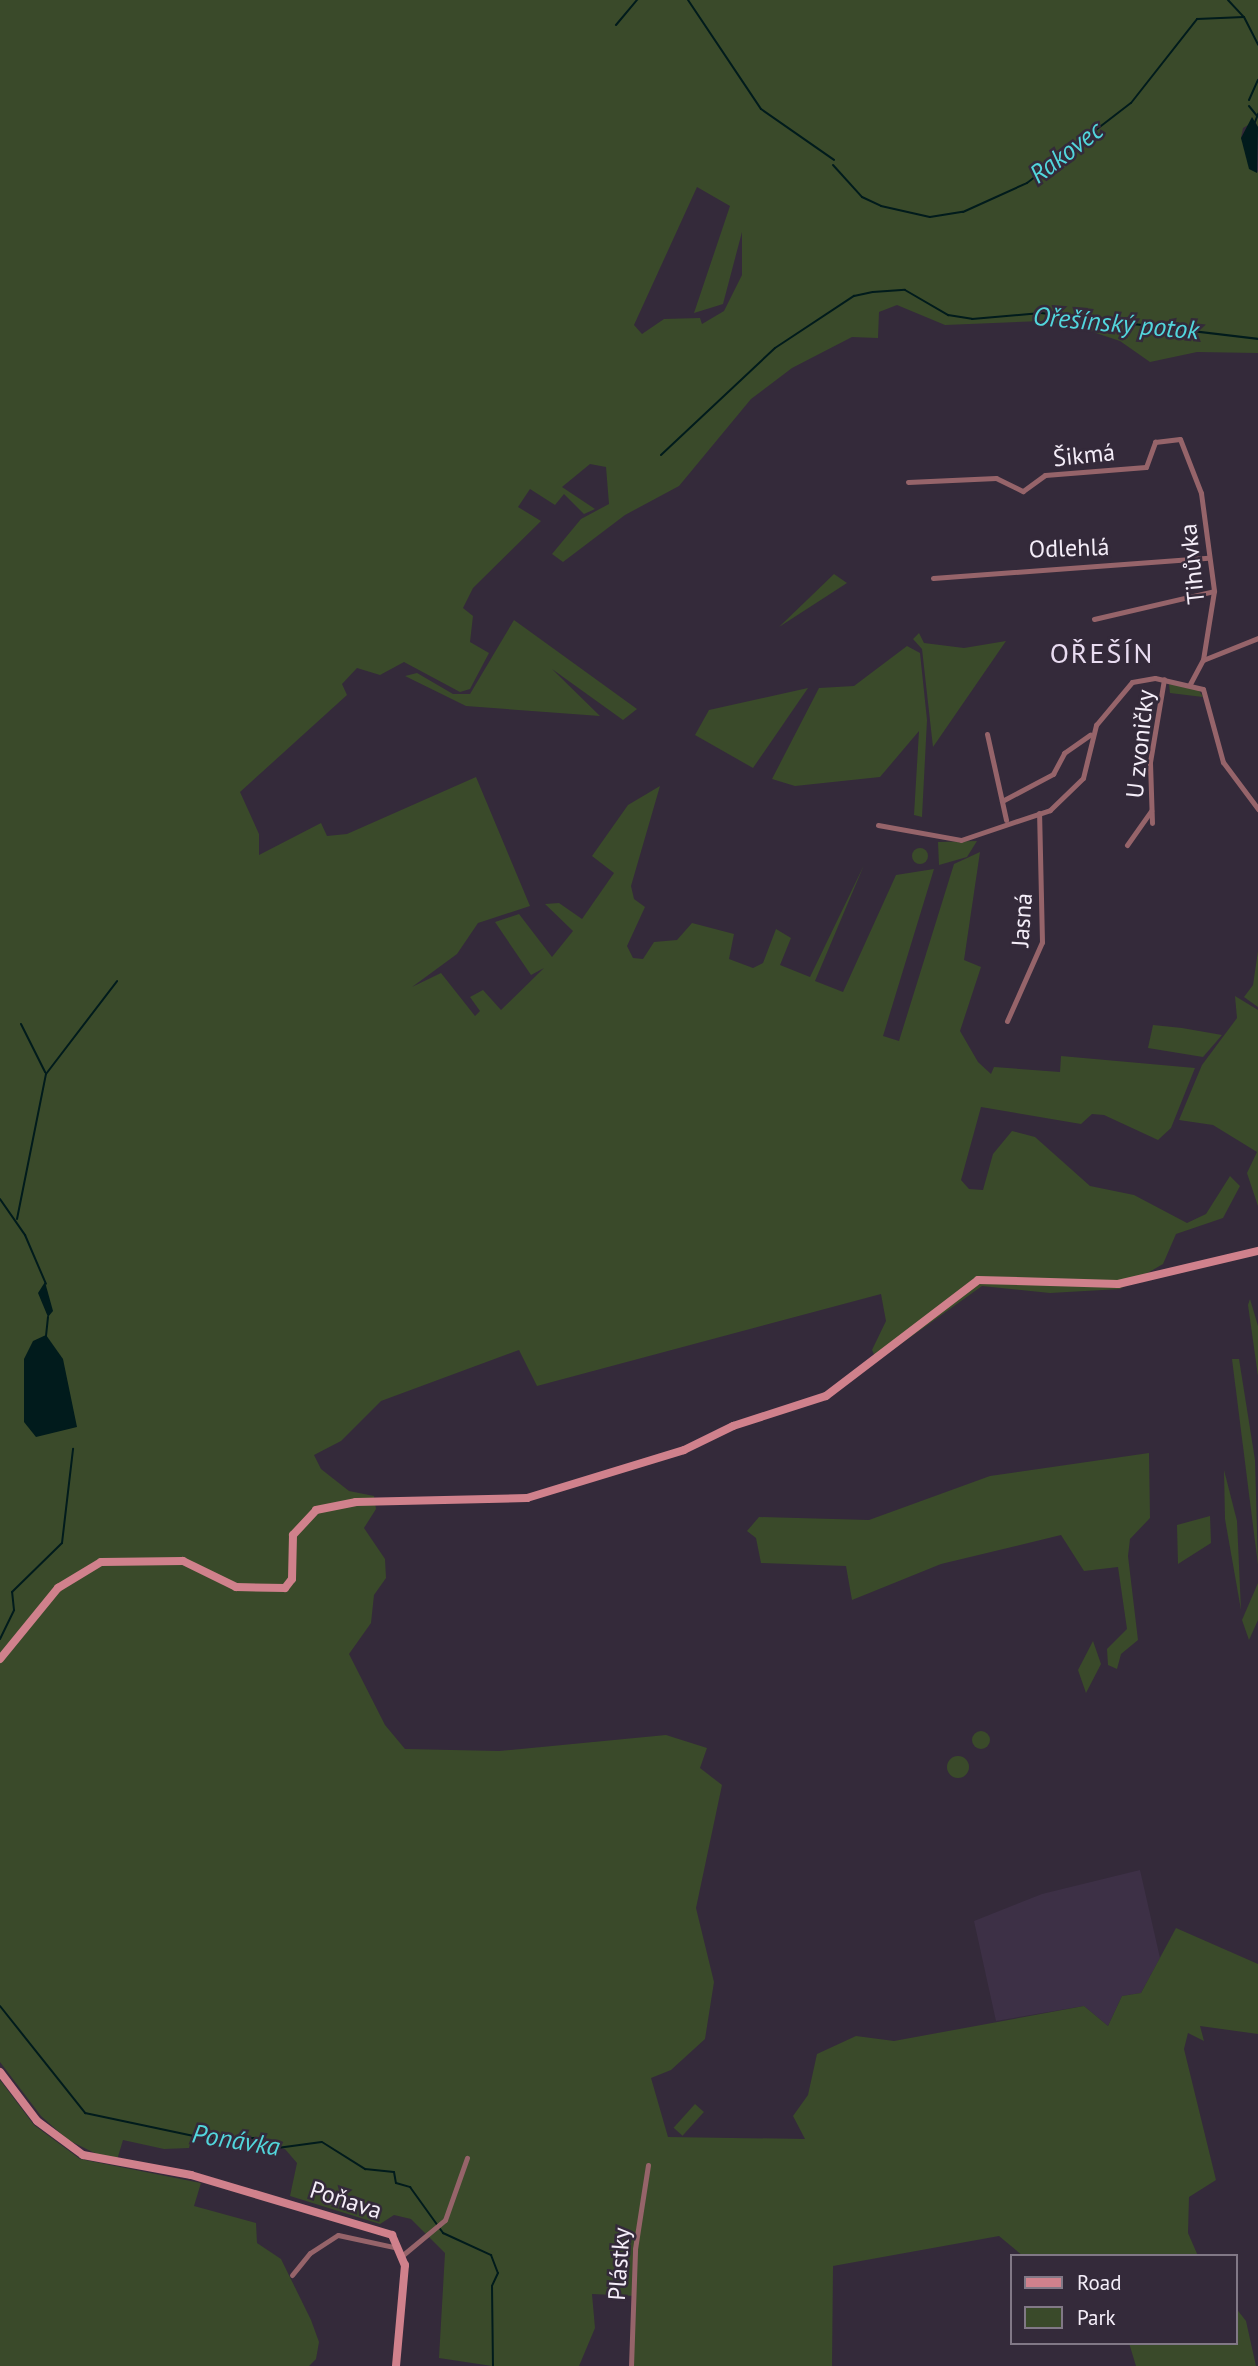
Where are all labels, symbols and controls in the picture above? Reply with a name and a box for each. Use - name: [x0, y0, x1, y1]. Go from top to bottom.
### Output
- water label: Rakovec: [1023, 114, 1109, 190]
- water label: Ořešínský potok: [1031, 300, 1201, 346]
- street label: Šikmá: [1052, 437, 1116, 473]
- street label: Tihůvka: [1173, 522, 1211, 606]
- street label: Odlehlá: [1028, 532, 1110, 564]
- district label: OŘEŠÍN: [1050, 636, 1154, 670]
- street label: U zvoničky: [1120, 688, 1160, 800]
- street label: Jasná: [1006, 892, 1038, 948]
- water label: Ponávka: [190, 2118, 282, 2162]
- street label: Poňava: [306, 2175, 386, 2225]
- street label: Plástky: [602, 2227, 636, 2301]
- legend: [1010, 2254, 1237, 2345]
- text: Road: [1077, 2269, 1121, 2296]
- text: Park: [1077, 2304, 1116, 2331]

